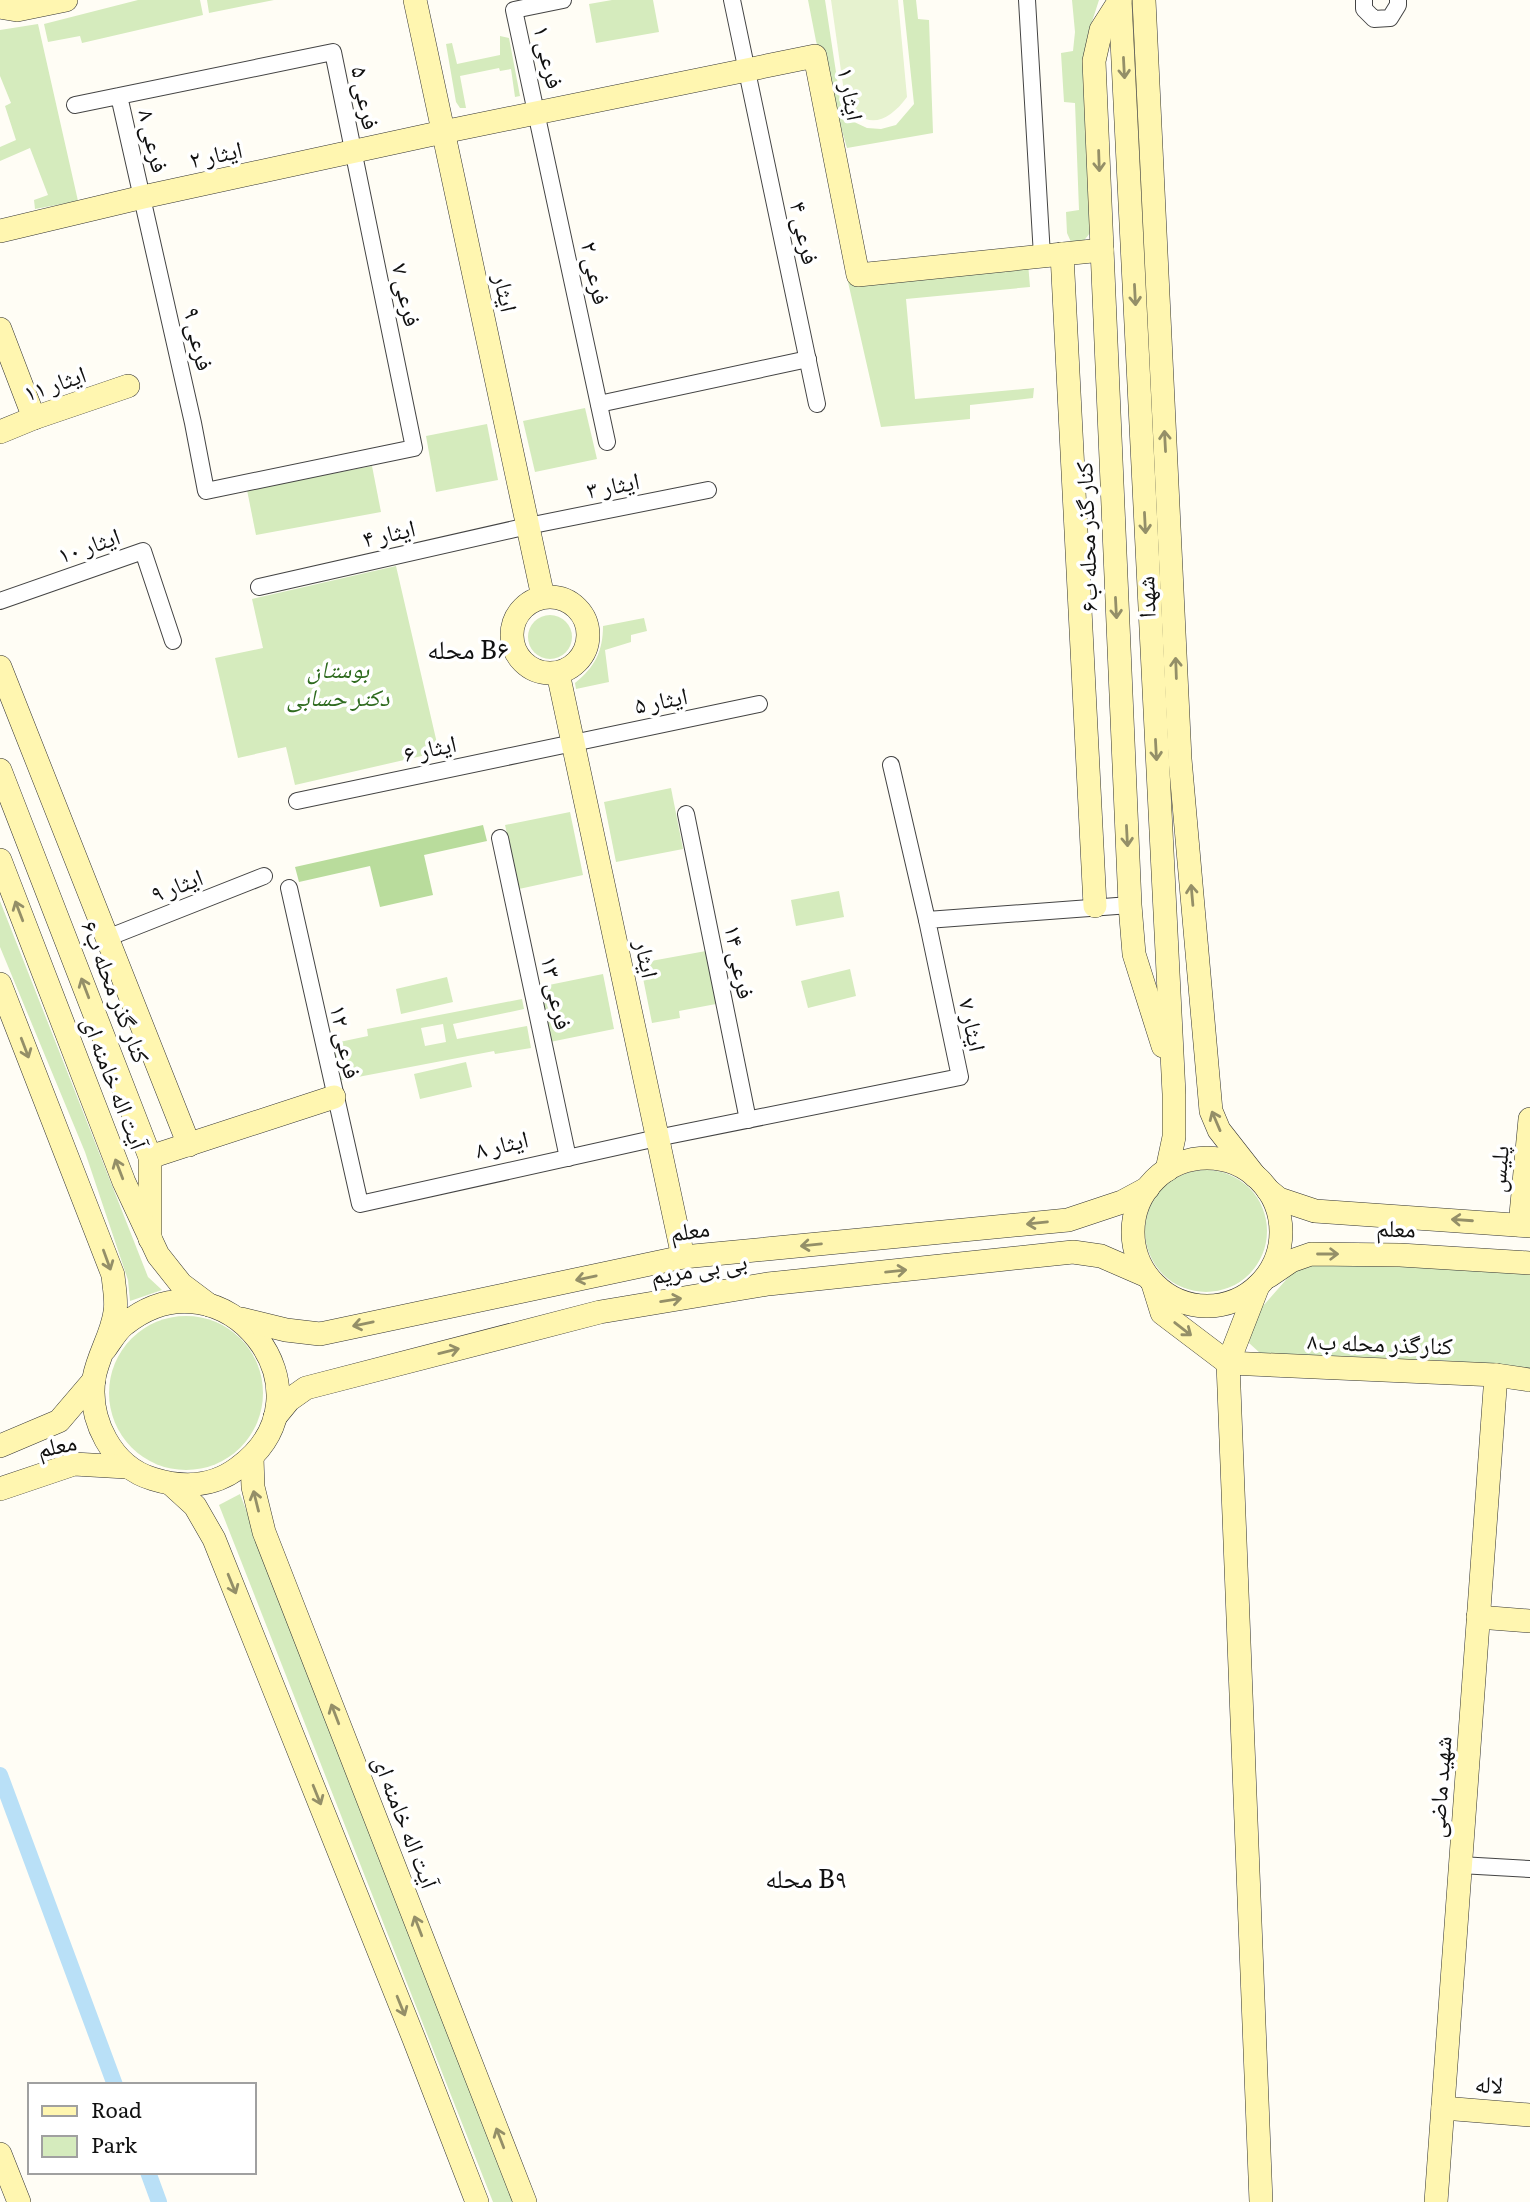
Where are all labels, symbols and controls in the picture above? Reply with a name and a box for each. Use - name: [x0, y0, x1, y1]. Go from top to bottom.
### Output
- street label: فرعی ۱: [526, 21, 575, 92]
- one-way arrow: [1117, 56, 1130, 79]
- street label: فرعی ۵: [344, 63, 391, 132]
- street label: ایثار ۱: [830, 64, 875, 123]
- street label: فرعی ۸: [131, 105, 180, 176]
- street label: ایثار ۲: [186, 130, 245, 175]
- one-way arrow: [1092, 149, 1105, 172]
- street label: فرعی ۴: [783, 198, 830, 267]
- street label: فرعی ۲: [574, 238, 621, 307]
- street label: فرعی ۷: [385, 260, 432, 329]
- street label: ایثار: [486, 269, 529, 315]
- one-way arrow: [1128, 284, 1141, 307]
- street label: فرعی ۹: [176, 303, 225, 374]
- street label: ایثار ۱۱: [18, 355, 90, 409]
- one-way arrow: [1159, 430, 1172, 453]
- street label: ایثار ۳: [583, 461, 642, 506]
- street label: کنار گذر محله ب۶: [1064, 461, 1105, 613]
- street label: ایثار ۴: [358, 508, 418, 555]
- one-way arrow: [1139, 511, 1152, 534]
- street label: ایثار ۱۰: [52, 517, 124, 571]
- street label: شهدا: [1126, 575, 1163, 619]
- one-way arrow: [1110, 597, 1123, 620]
- district label: محله B۶: [427, 628, 509, 667]
- park label: بوستان دکتر حسابی: [286, 650, 390, 713]
- one-way arrow: [1170, 657, 1183, 680]
- street label: ایثار ۵: [631, 676, 690, 721]
- street label: ایثار ۶: [400, 724, 459, 769]
- one-way arrow: [1150, 738, 1163, 761]
- one-way arrow: [1120, 824, 1133, 847]
- street label: ایثار ۹: [145, 858, 207, 910]
- one-way arrow: [1185, 885, 1198, 907]
- one-way arrow: [12, 900, 25, 922]
- street label: کنار گذر محله ب۶: [74, 915, 161, 1068]
- street label: فرعی ۱۴: [717, 921, 766, 1002]
- street label: ایثار: [627, 935, 670, 981]
- street label: فرعی ۱۳: [534, 952, 583, 1033]
- one-way arrow: [77, 977, 90, 999]
- street label: ایثار ۷: [952, 995, 997, 1054]
- street label: فرعی ۱۲: [323, 1001, 372, 1082]
- street label: آیت اله خامنه ای: [75, 1010, 158, 1155]
- one-way arrow: [19, 1036, 32, 1058]
- one-way arrow: [1209, 1111, 1222, 1132]
- street label: ایثار ۸: [471, 1119, 531, 1166]
- street label: پلیس: [1477, 1144, 1516, 1194]
- one-way arrow: [111, 1158, 124, 1180]
- street label: معلم: [668, 1208, 712, 1250]
- street label: معلم: [1376, 1208, 1416, 1246]
- one-way arrow: [1451, 1214, 1474, 1227]
- one-way arrow: [1026, 1217, 1049, 1230]
- one-way arrow: [800, 1239, 822, 1252]
- street label: بی بی مریم: [648, 1242, 750, 1292]
- one-way arrow: [1316, 1247, 1339, 1261]
- one-way arrow: [102, 1248, 114, 1270]
- one-way arrow: [884, 1264, 907, 1277]
- one-way arrow: [575, 1271, 598, 1285]
- one-way arrow: [659, 1293, 681, 1306]
- one-way arrow: [352, 1318, 375, 1332]
- one-way arrow: [1173, 1321, 1192, 1336]
- street label: کنارگذر محله ب۸: [1307, 1321, 1453, 1362]
- one-way arrow: [437, 1344, 460, 1357]
- street label: معلم: [34, 1422, 80, 1466]
- one-way arrow: [249, 1490, 262, 1513]
- one-way arrow: [227, 1572, 240, 1594]
- one-way arrow: [328, 1704, 341, 1726]
- street label: شهید ماضی: [1416, 1735, 1459, 1839]
- street label: آیت اله خامنه ای: [366, 1749, 449, 1894]
- one-way arrow: [311, 1783, 324, 1805]
- district label: محله B۹: [765, 1857, 847, 1896]
- one-way arrow: [410, 1916, 423, 1938]
- one-way arrow: [396, 1995, 409, 2016]
- street label: لاله: [1474, 2064, 1505, 2101]
- legend: [28, 2083, 256, 2174]
- text: Road: [91, 2093, 142, 2124]
- text: Park: [91, 2128, 137, 2159]
- one-way arrow: [493, 2128, 506, 2150]

